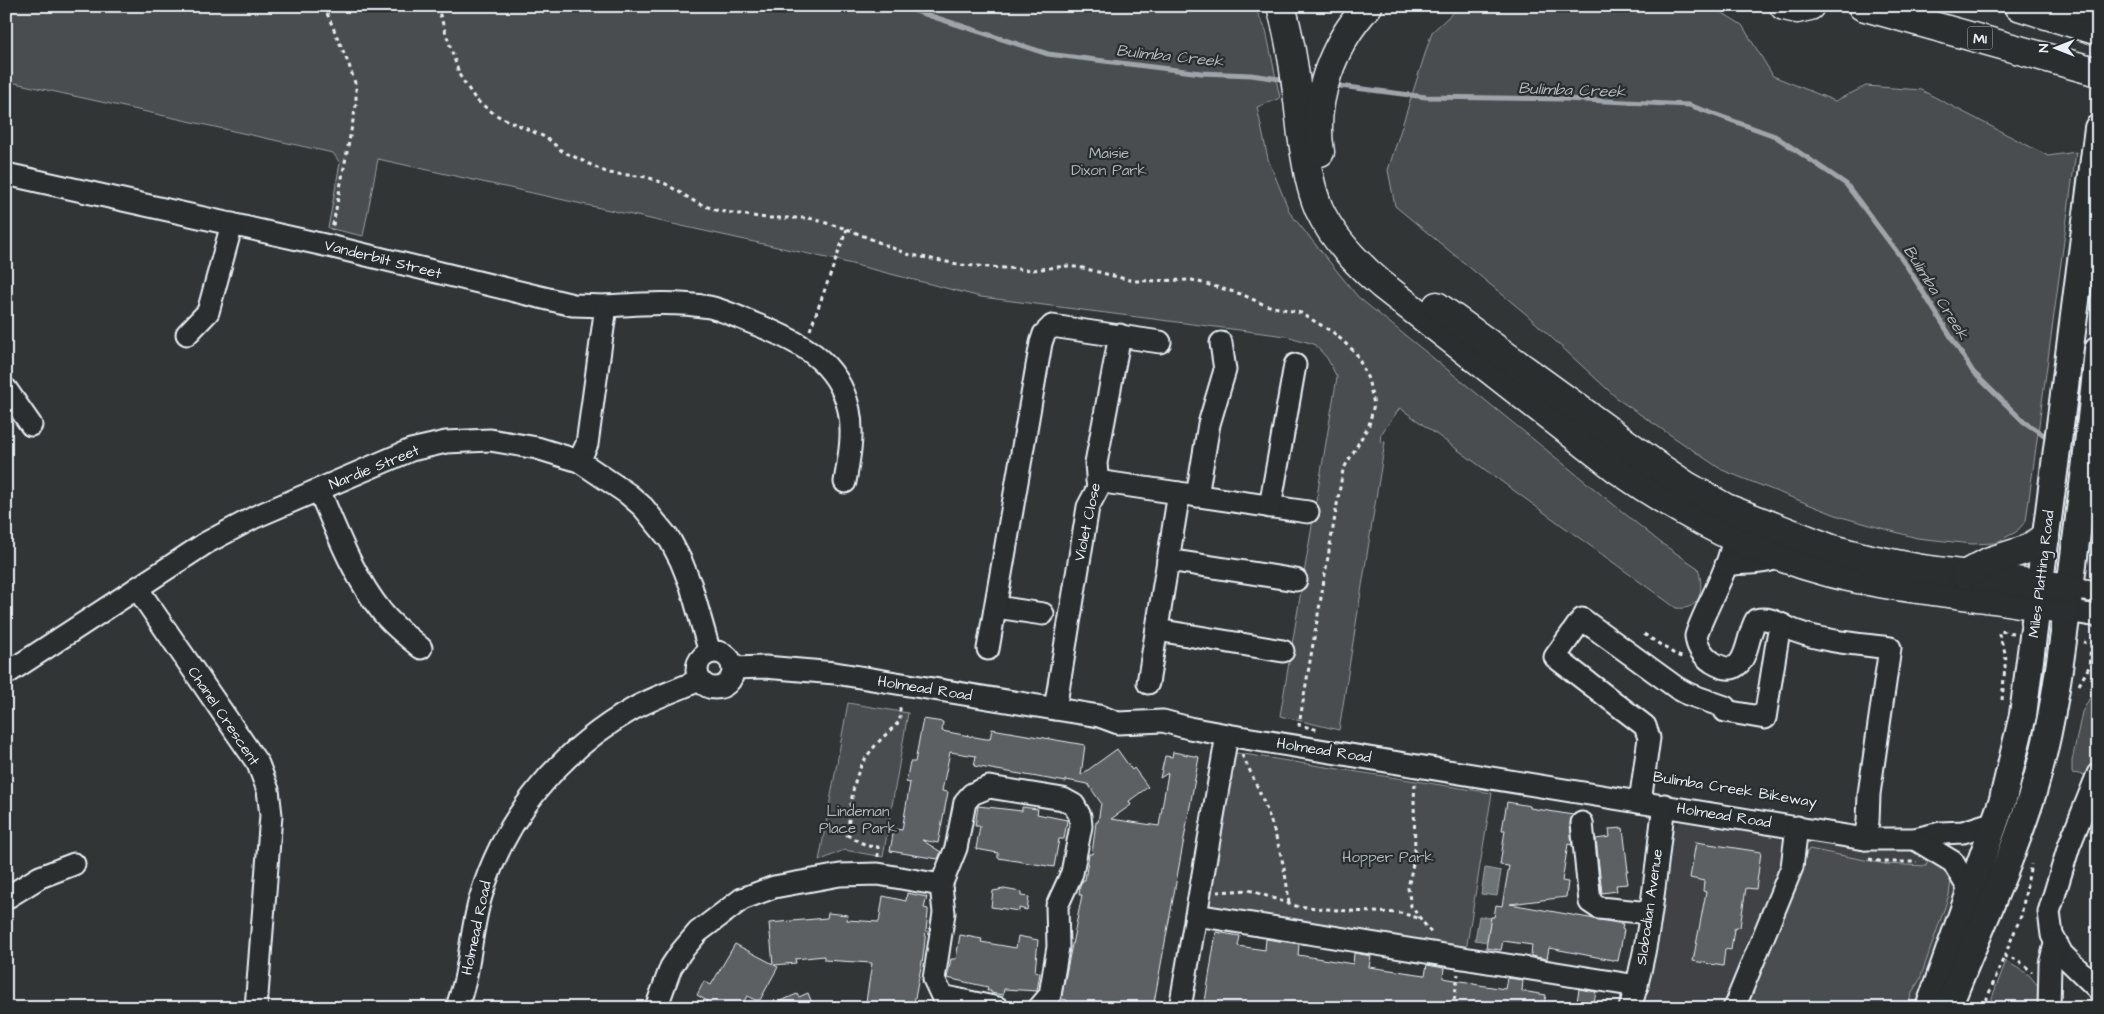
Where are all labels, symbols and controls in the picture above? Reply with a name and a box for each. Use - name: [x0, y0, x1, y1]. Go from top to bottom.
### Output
- north arrow: [2032, 22, 2082, 72]
- road number: M1: [1968, 26, 1992, 49]
- water label: Bulimba Creek: [1115, 39, 1226, 73]
- text: N: [2034, 43, 2054, 52]
- water label: Bulimba Creek: [1518, 77, 1627, 103]
- park label: Maisie Dixon Park: [1071, 143, 1147, 181]
- street label: Vanderbilt Street: [322, 235, 444, 284]
- water label: Bulimba Creek: [1898, 241, 1975, 345]
- street label: Nardie Street: [326, 440, 422, 495]
- street label: Violet Close: [1069, 481, 1106, 563]
- street label: Miles Platting Road: [2023, 509, 2061, 639]
- street label: Chanel Crescent: [183, 663, 265, 770]
- street label: Holmead Road: [876, 671, 974, 706]
- street label: Holmead Road: [1275, 733, 1373, 768]
- street label: Bulimba Creek Bikeway: [1652, 766, 1818, 814]
- street label: Holmead Road: [1675, 798, 1773, 833]
- park label: Lindeman Place Park: [819, 801, 897, 839]
- park label: Hopper Park: [1342, 847, 1434, 868]
- street label: Slobodian Avenue: [1631, 848, 1668, 967]
- street label: Holmead Road: [456, 879, 497, 977]

